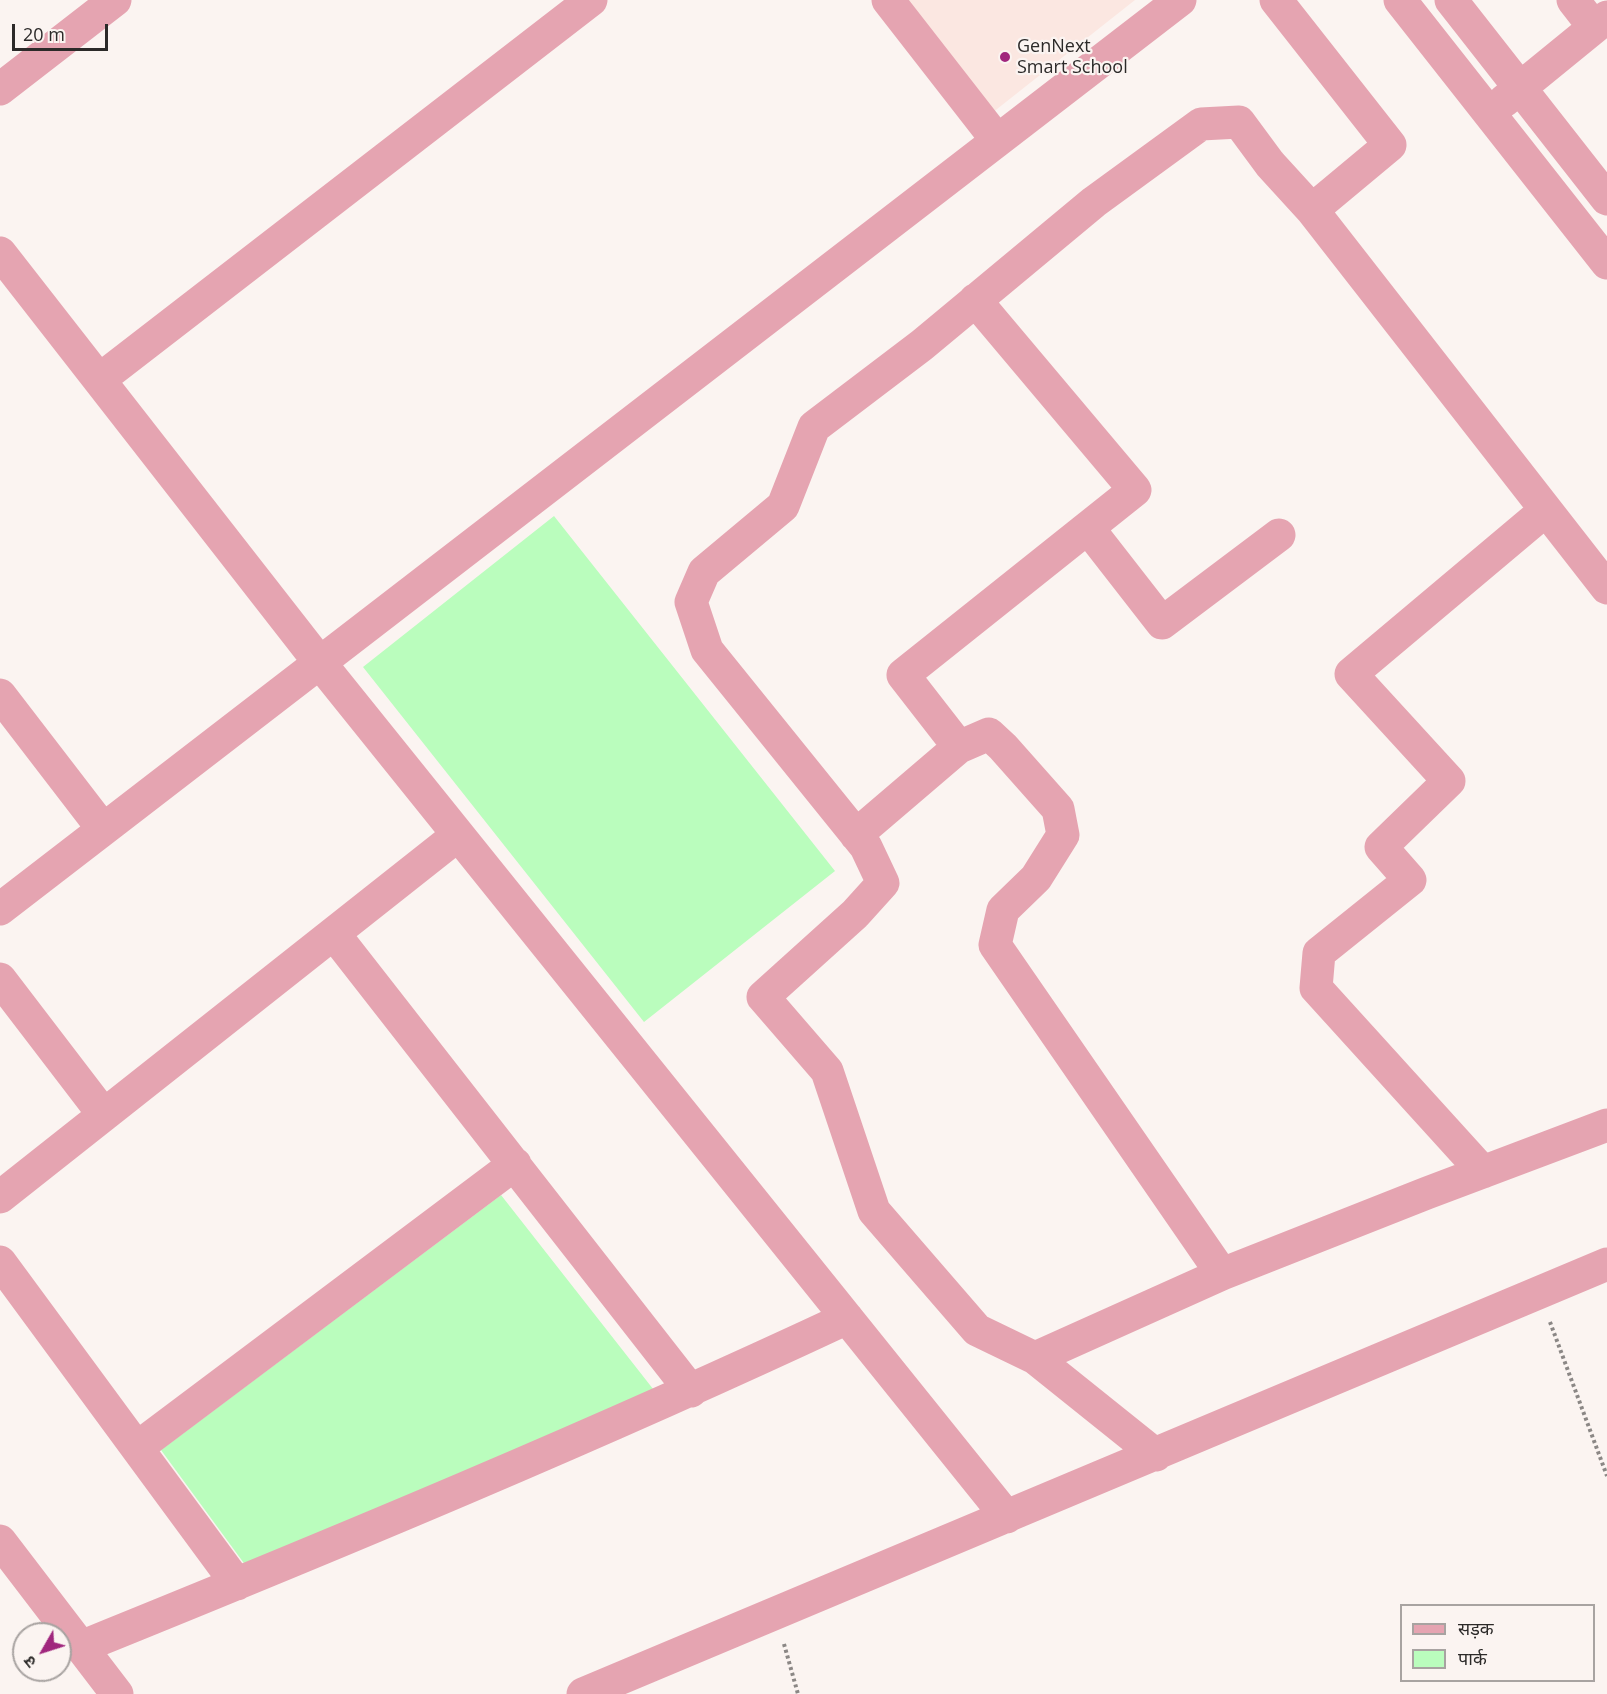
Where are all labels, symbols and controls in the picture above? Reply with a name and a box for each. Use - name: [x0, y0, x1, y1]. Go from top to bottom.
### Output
- scale bar: [15, 12, 111, 50]
- text: 20 m: [23, 22, 65, 46]
- place label: GenNext Smart School: [1017, 36, 1128, 78]
- marker: GenNext Smart School: [998, 50, 1012, 64]
- legend: [1400, 1604, 1595, 1682]
- text: सड़क: [1458, 1616, 1494, 1640]
- north arrow: [12, 1622, 72, 1682]
- text: पार्क: [1458, 1646, 1487, 1670]
- text: उ: [18, 1652, 41, 1673]

